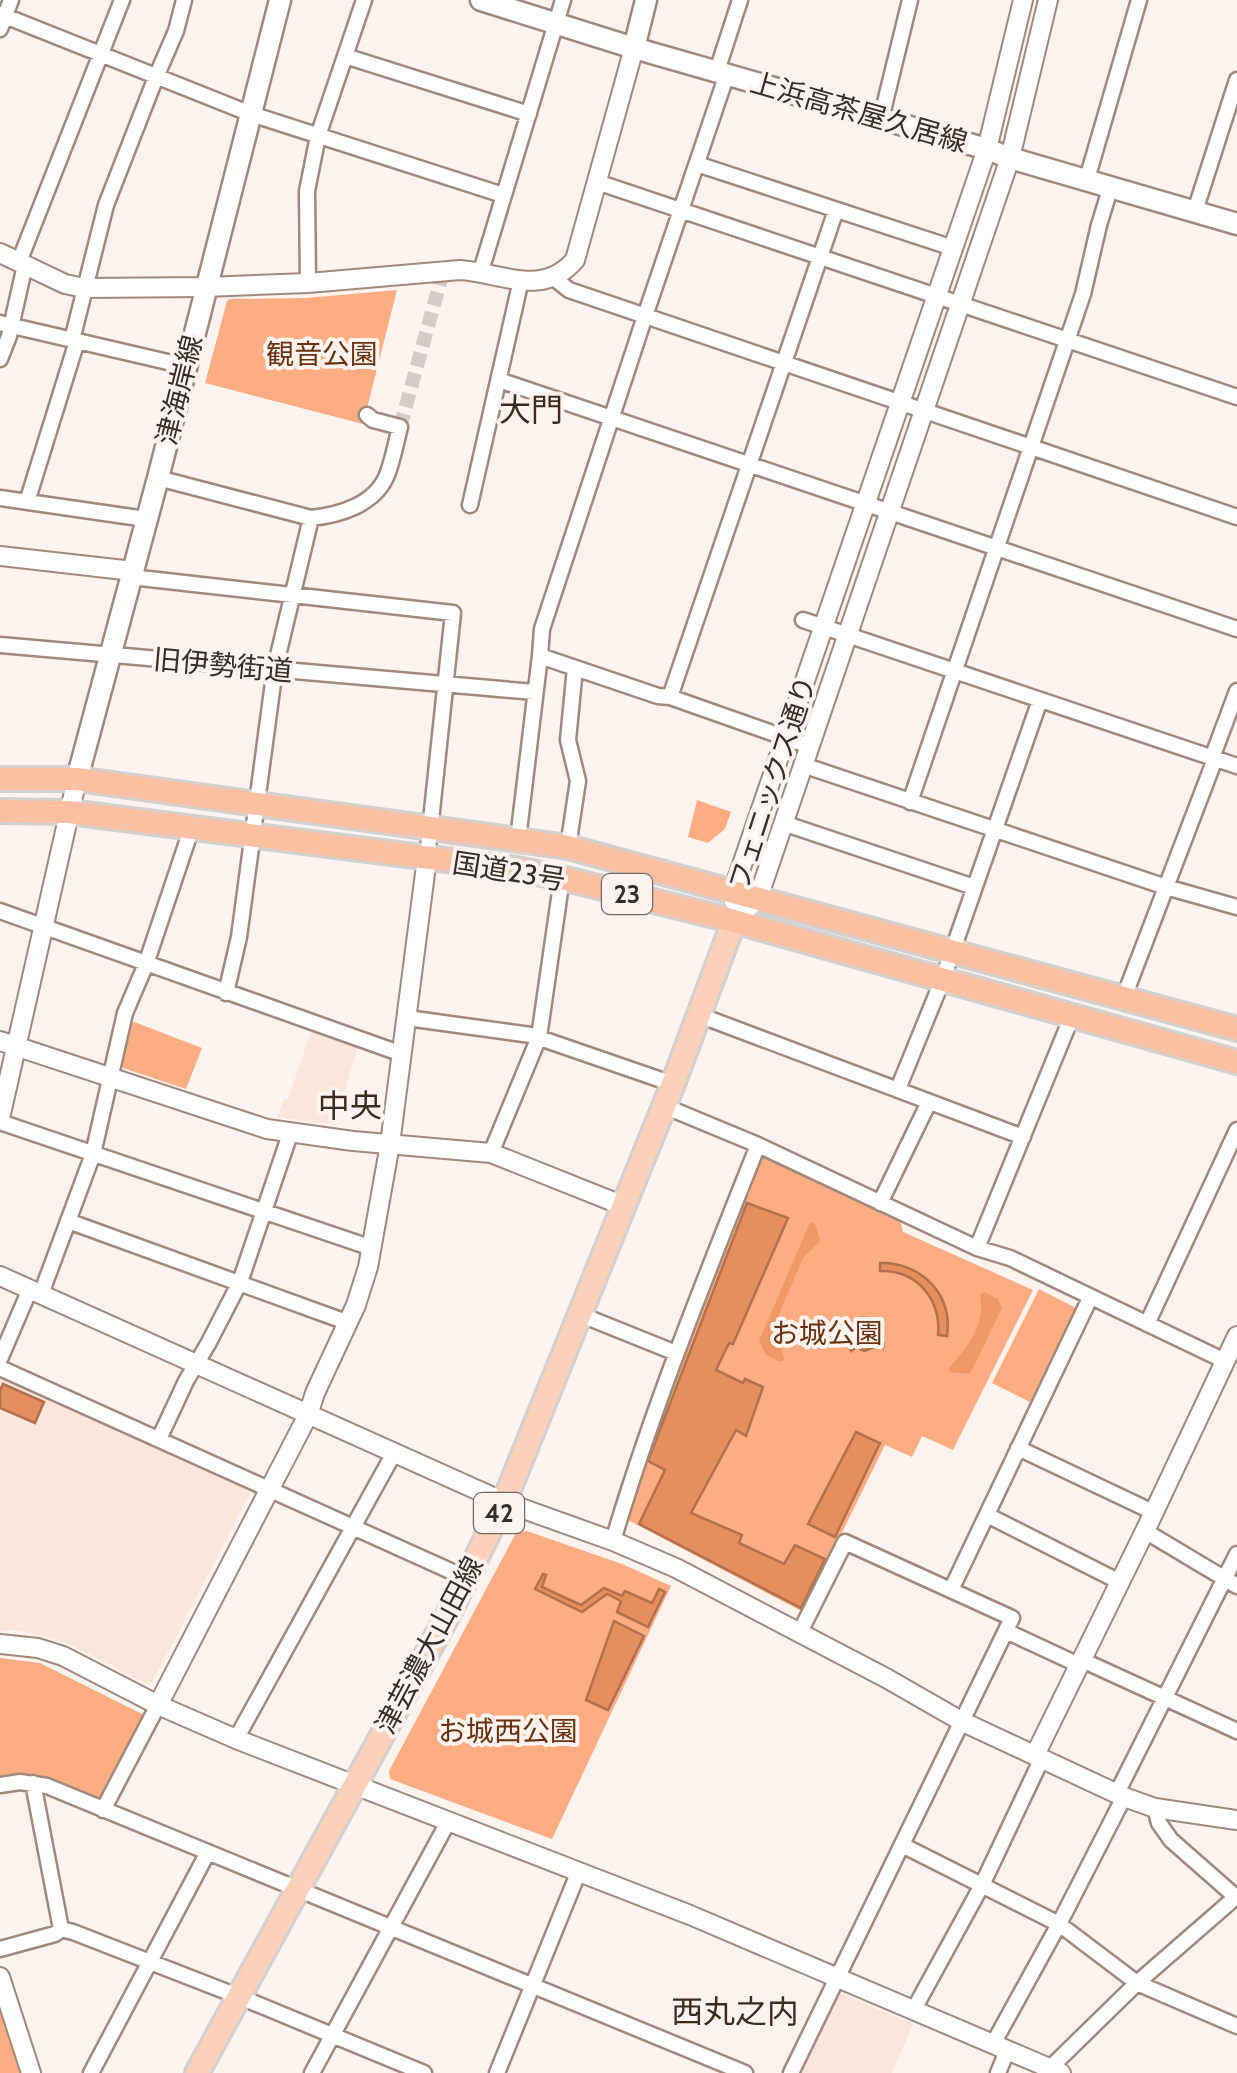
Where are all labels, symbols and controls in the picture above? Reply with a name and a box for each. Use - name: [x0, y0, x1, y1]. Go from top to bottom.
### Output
- street label: 上浜高茶屋久居線: [747, 65, 971, 159]
- street label: 津海岸線: [149, 332, 209, 448]
- park label: 観音公園: [266, 337, 378, 371]
- district label: 大門: [499, 390, 563, 429]
- street label: 旧伊勢街道: [152, 642, 294, 688]
- street label: フェニックス通り: [721, 672, 823, 894]
- street label: 国道23号: [450, 845, 568, 897]
- road number: 23: [602, 874, 652, 914]
- district label: 中央: [318, 1086, 382, 1125]
- park label: お城公園: [771, 1316, 883, 1350]
- road number: 42: [474, 1493, 524, 1533]
- street label: 津芸濃大山田線: [368, 1550, 490, 1740]
- park label: お城西公園: [438, 1714, 578, 1748]
- district label: 西丸之内: [671, 1992, 799, 2031]

